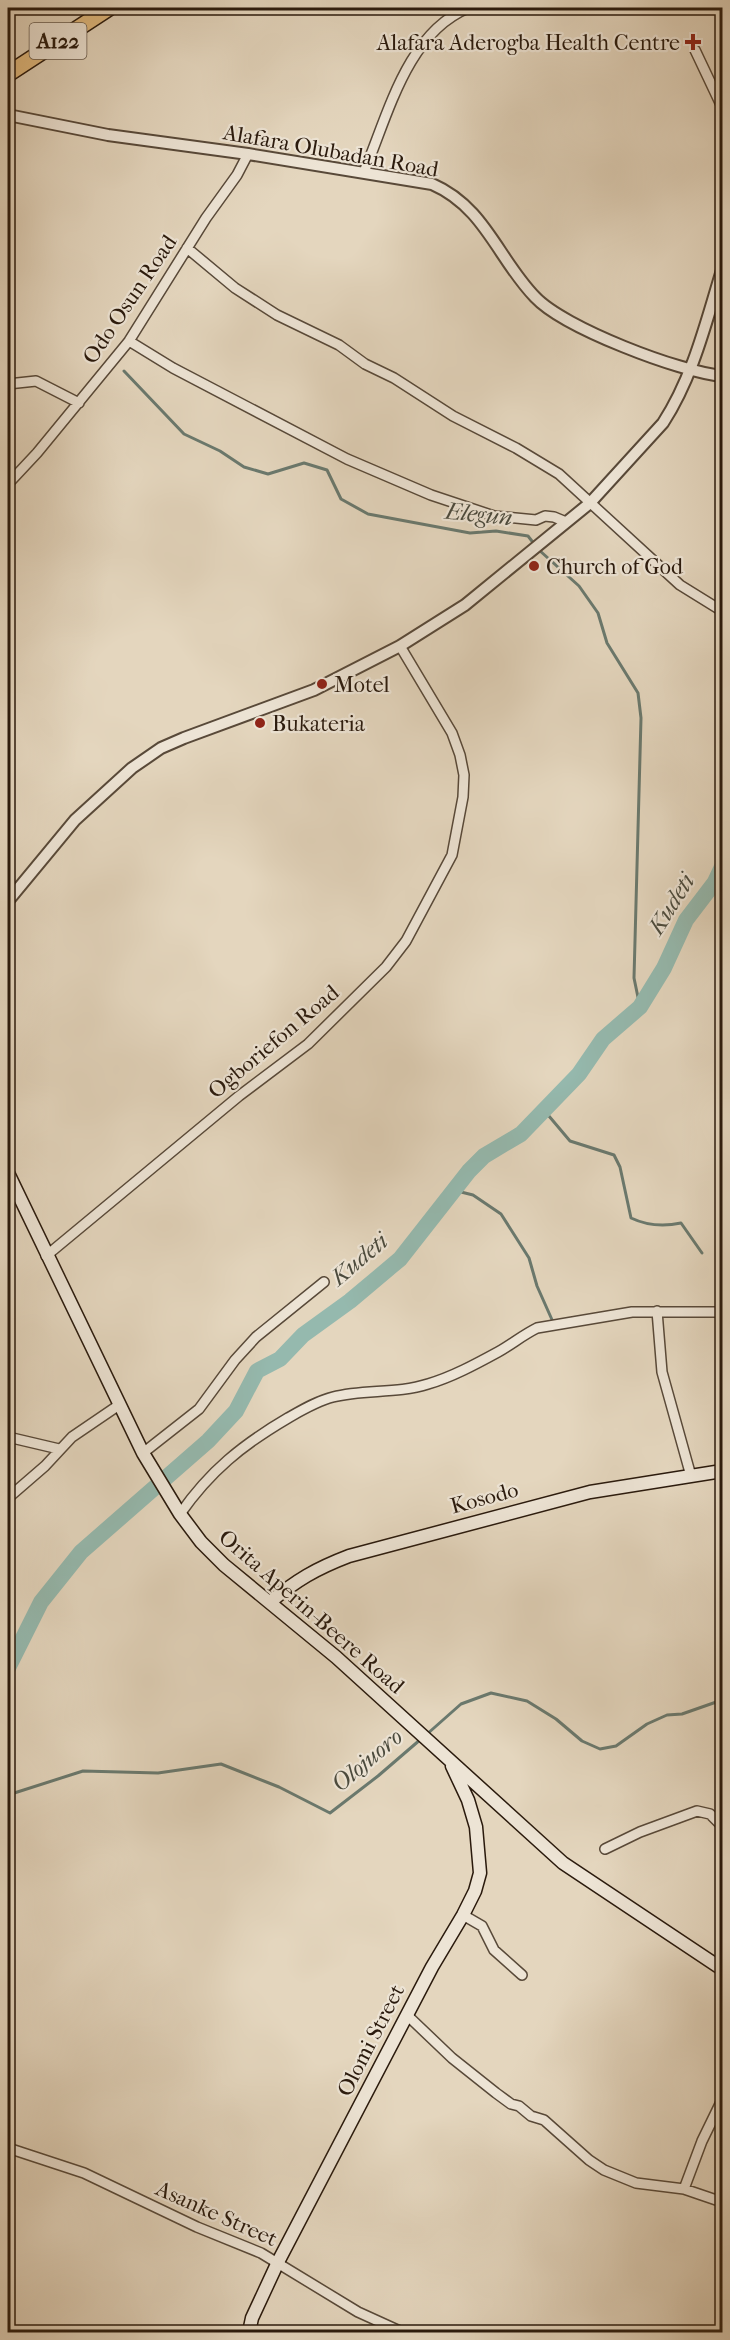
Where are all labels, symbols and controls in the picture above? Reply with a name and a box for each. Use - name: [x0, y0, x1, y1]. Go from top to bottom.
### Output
- road number: A122: [29, 23, 86, 59]
- place label: Alafara Aderogba Health Centre: [376, 30, 680, 56]
- marker: Alafara Aderogba Health Centre: [684, 33, 702, 51]
- street label: Alafara Olubadan Road: [220, 119, 442, 183]
- street label: Odo Osun Road: [77, 229, 183, 369]
- water label: Elegun: [442, 496, 514, 531]
- place label: Church of God: [546, 554, 684, 580]
- marker: Church of God: [527, 559, 541, 573]
- place label: Motel: [334, 672, 390, 698]
- marker: Motel: [315, 677, 329, 691]
- place label: Bukateria: [272, 711, 366, 737]
- marker: Bukateria: [253, 716, 267, 730]
- water label: Kudeti: [641, 867, 702, 941]
- street label: Ogboriefon Road: [203, 979, 345, 1104]
- water label: Kudeti: [323, 1226, 395, 1292]
- street label: Kosodo: [447, 1476, 521, 1519]
- street label: Orita Aperin-Beere Road: [213, 1524, 410, 1700]
- water label: Olojuoro: [326, 1722, 408, 1798]
- street label: Olomi Street: [332, 1980, 410, 2101]
- street label: Asanke Street: [151, 2175, 281, 2252]

